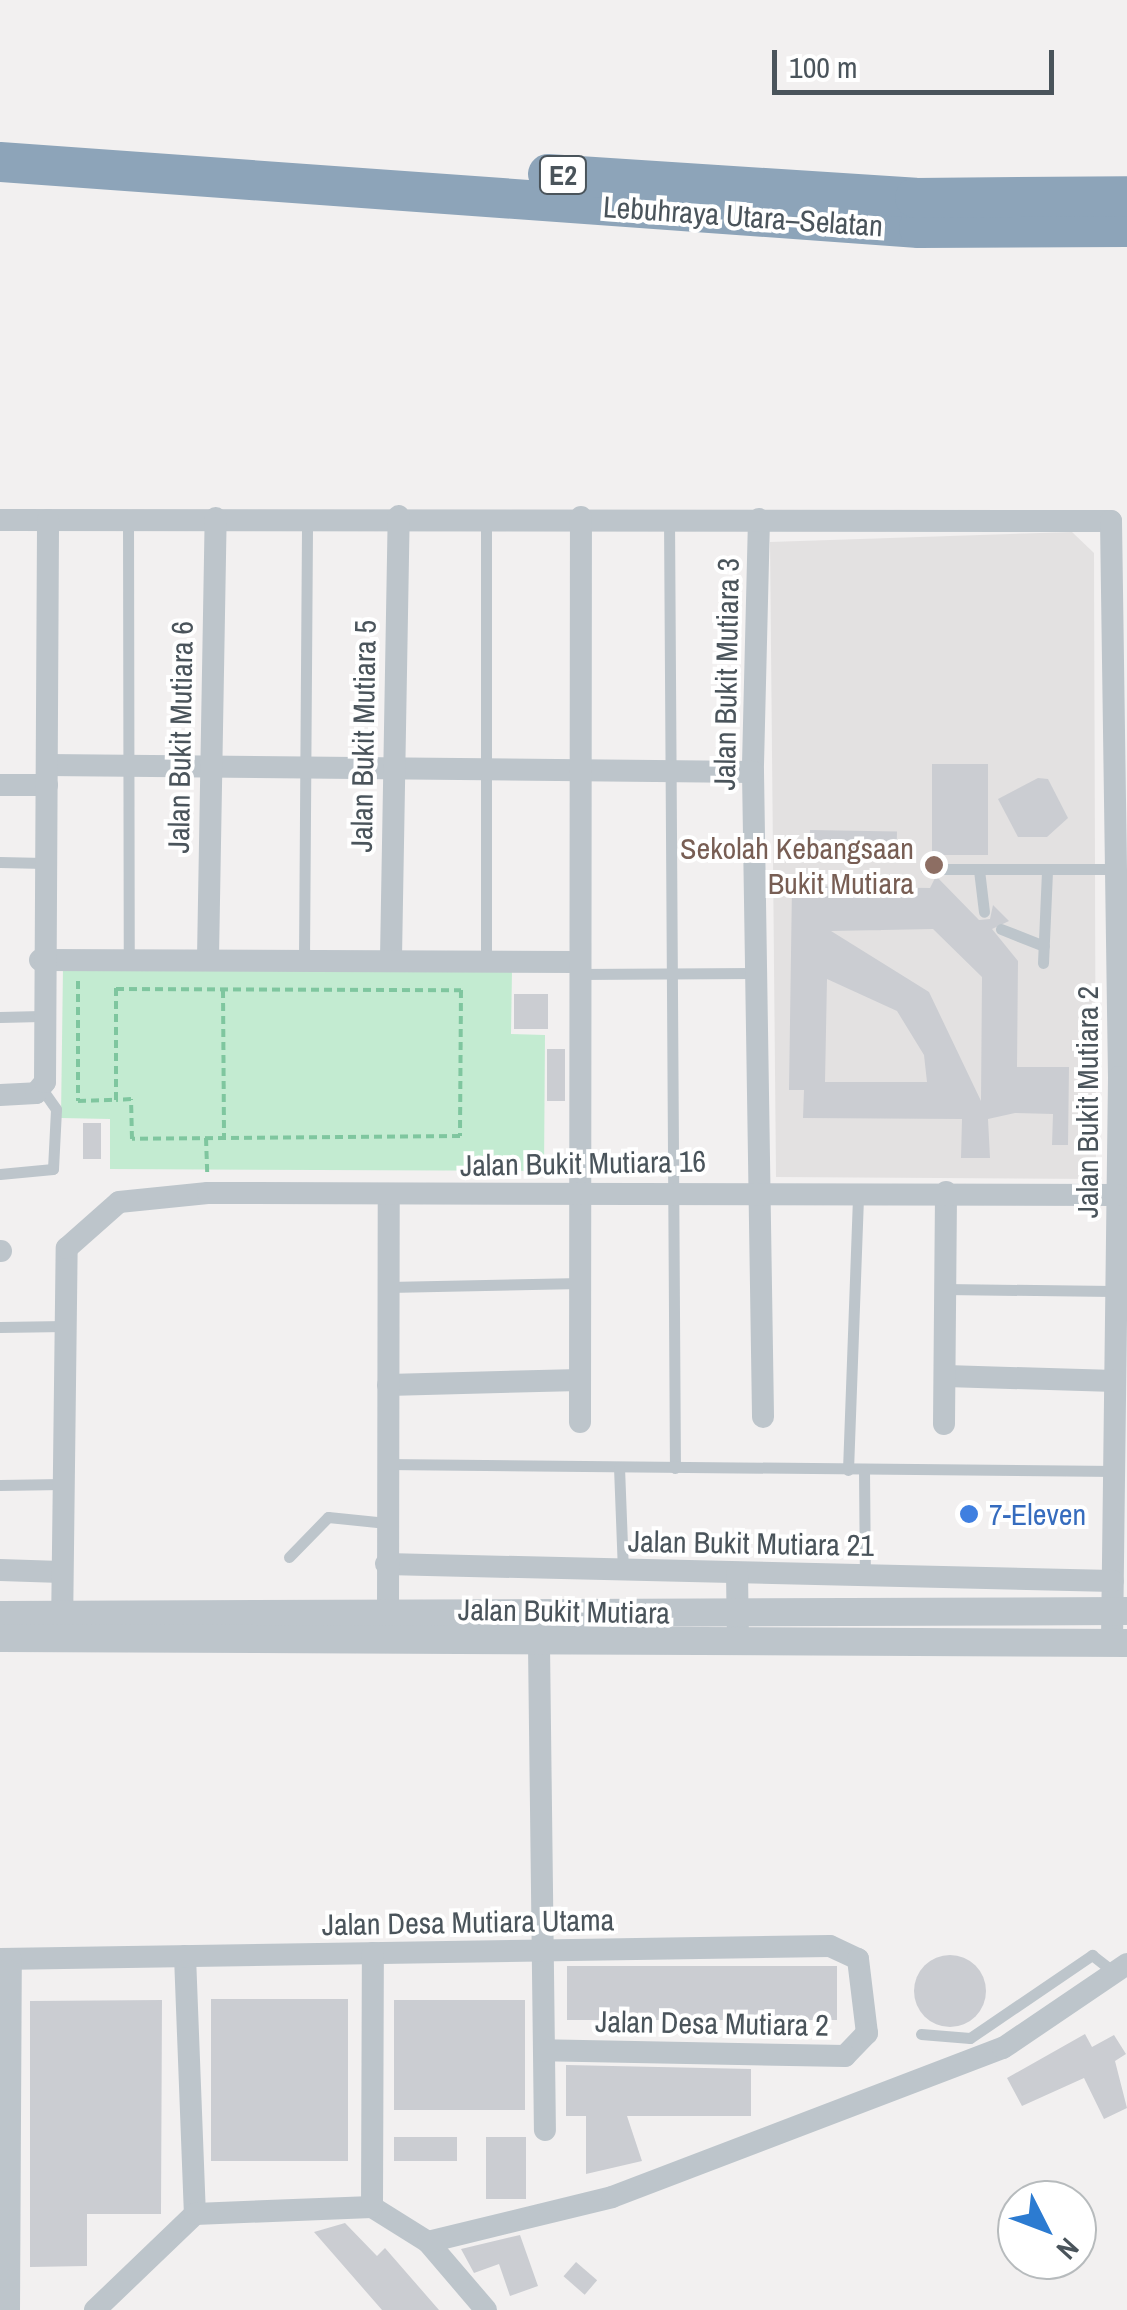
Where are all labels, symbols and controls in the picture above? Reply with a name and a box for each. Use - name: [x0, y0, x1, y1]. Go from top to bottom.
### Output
- scale bar: [777, 30, 1060, 92]
- text: 100 m: [789, 47, 857, 87]
- road number: E2: [538, 152, 588, 198]
- street label: Lebuhraya Utara–Selatan: [602, 188, 884, 244]
- street label: Jalan Bukit Mutiara 3: [706, 557, 746, 791]
- street label: Jalan Bukit Mutiara 5: [343, 619, 383, 853]
- street label: Jalan Bukit Mutiara 6: [160, 620, 200, 854]
- place label: Sekolah Kebangsaan Bukit Mutiara: [680, 830, 914, 900]
- marker: Sekolah Kebangsaan Bukit Mutiara: [923, 854, 945, 876]
- street label: Jalan Bukit Mutiara 2: [1069, 986, 1105, 1218]
- street label: Jalan Bukit Mutiara 16: [460, 1143, 706, 1183]
- place label: 7-Eleven: [989, 1496, 1086, 1532]
- marker: 7-Eleven: [958, 1503, 980, 1525]
- street label: Jalan Bukit Mutiara 21: [628, 1523, 874, 1563]
- street label: Jalan Bukit Mutiara: [458, 1591, 670, 1631]
- street label: Jalan Desa Mutiara Utama: [321, 1901, 615, 1943]
- street label: Jalan Desa Mutiara 2: [595, 2003, 829, 2043]
- north arrow: [997, 2180, 1097, 2280]
- text: N: [1048, 2230, 1087, 2268]

